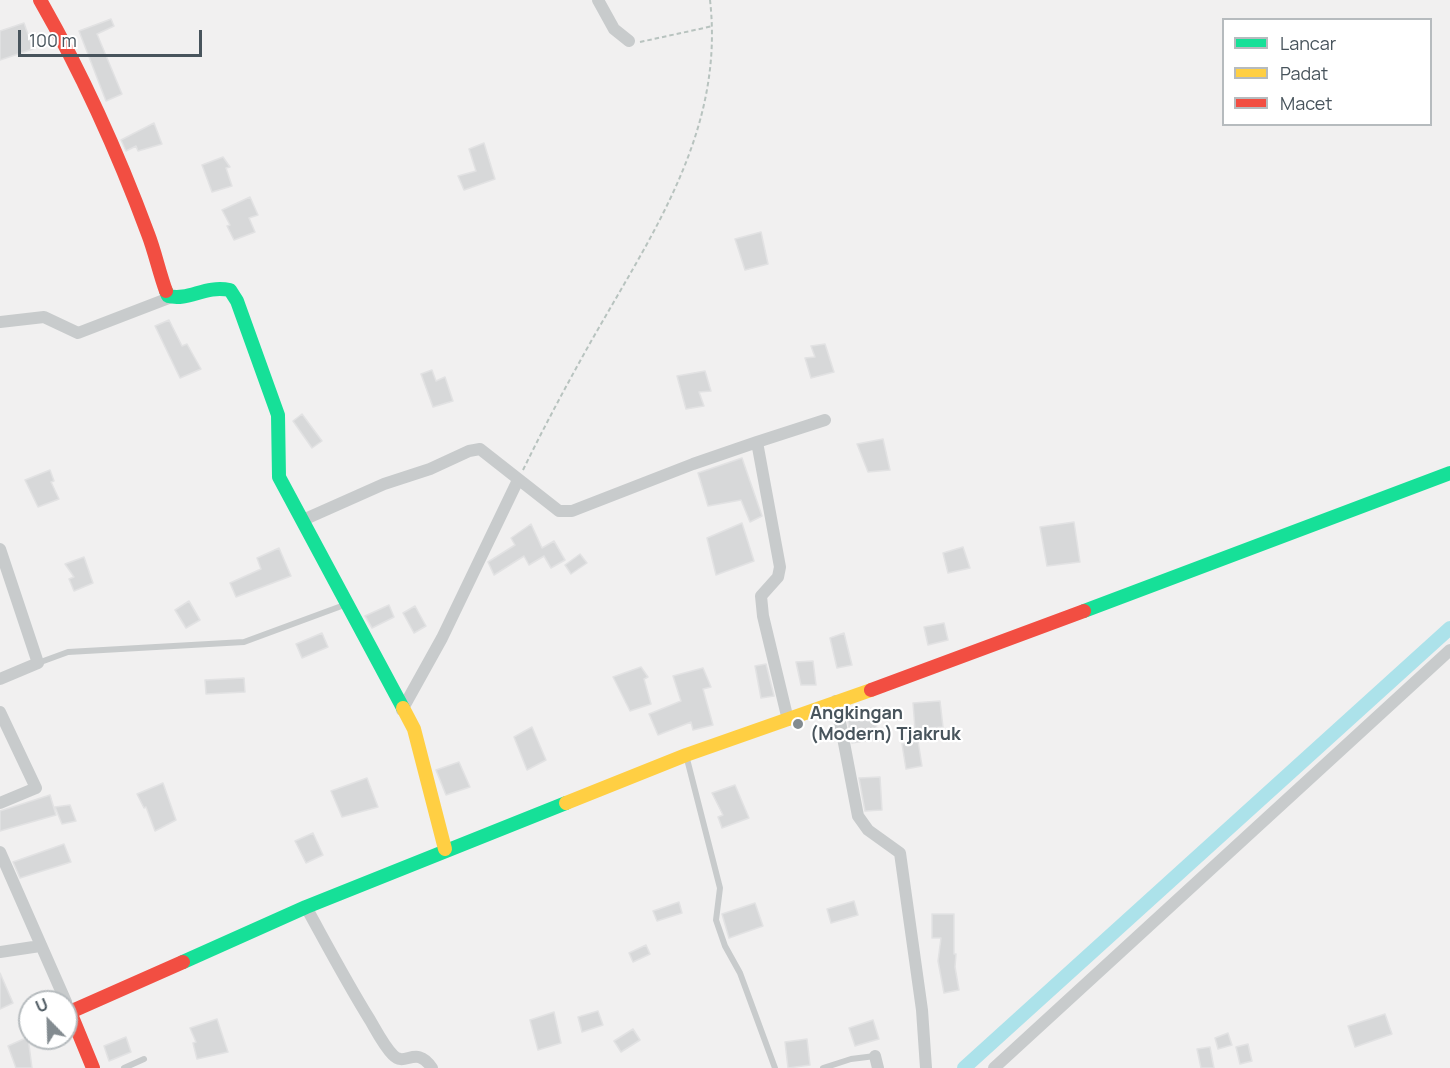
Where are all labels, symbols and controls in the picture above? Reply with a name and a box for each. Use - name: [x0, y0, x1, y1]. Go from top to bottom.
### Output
- scale bar: [21, 18, 206, 56]
- legend: [1222, 18, 1432, 126]
- text: 100 m: [29, 28, 77, 52]
- text: Lancar: [1280, 31, 1336, 55]
- text: Padat: [1280, 61, 1328, 85]
- text: Macet: [1280, 91, 1333, 115]
- place label: Angkingan (Modern) Tjakruk: [810, 703, 961, 746]
- marker: Angkingan (Modern) Tjakruk: [791, 717, 805, 731]
- north arrow: [18, 990, 78, 1050]
- text: U: [32, 993, 51, 1018]

